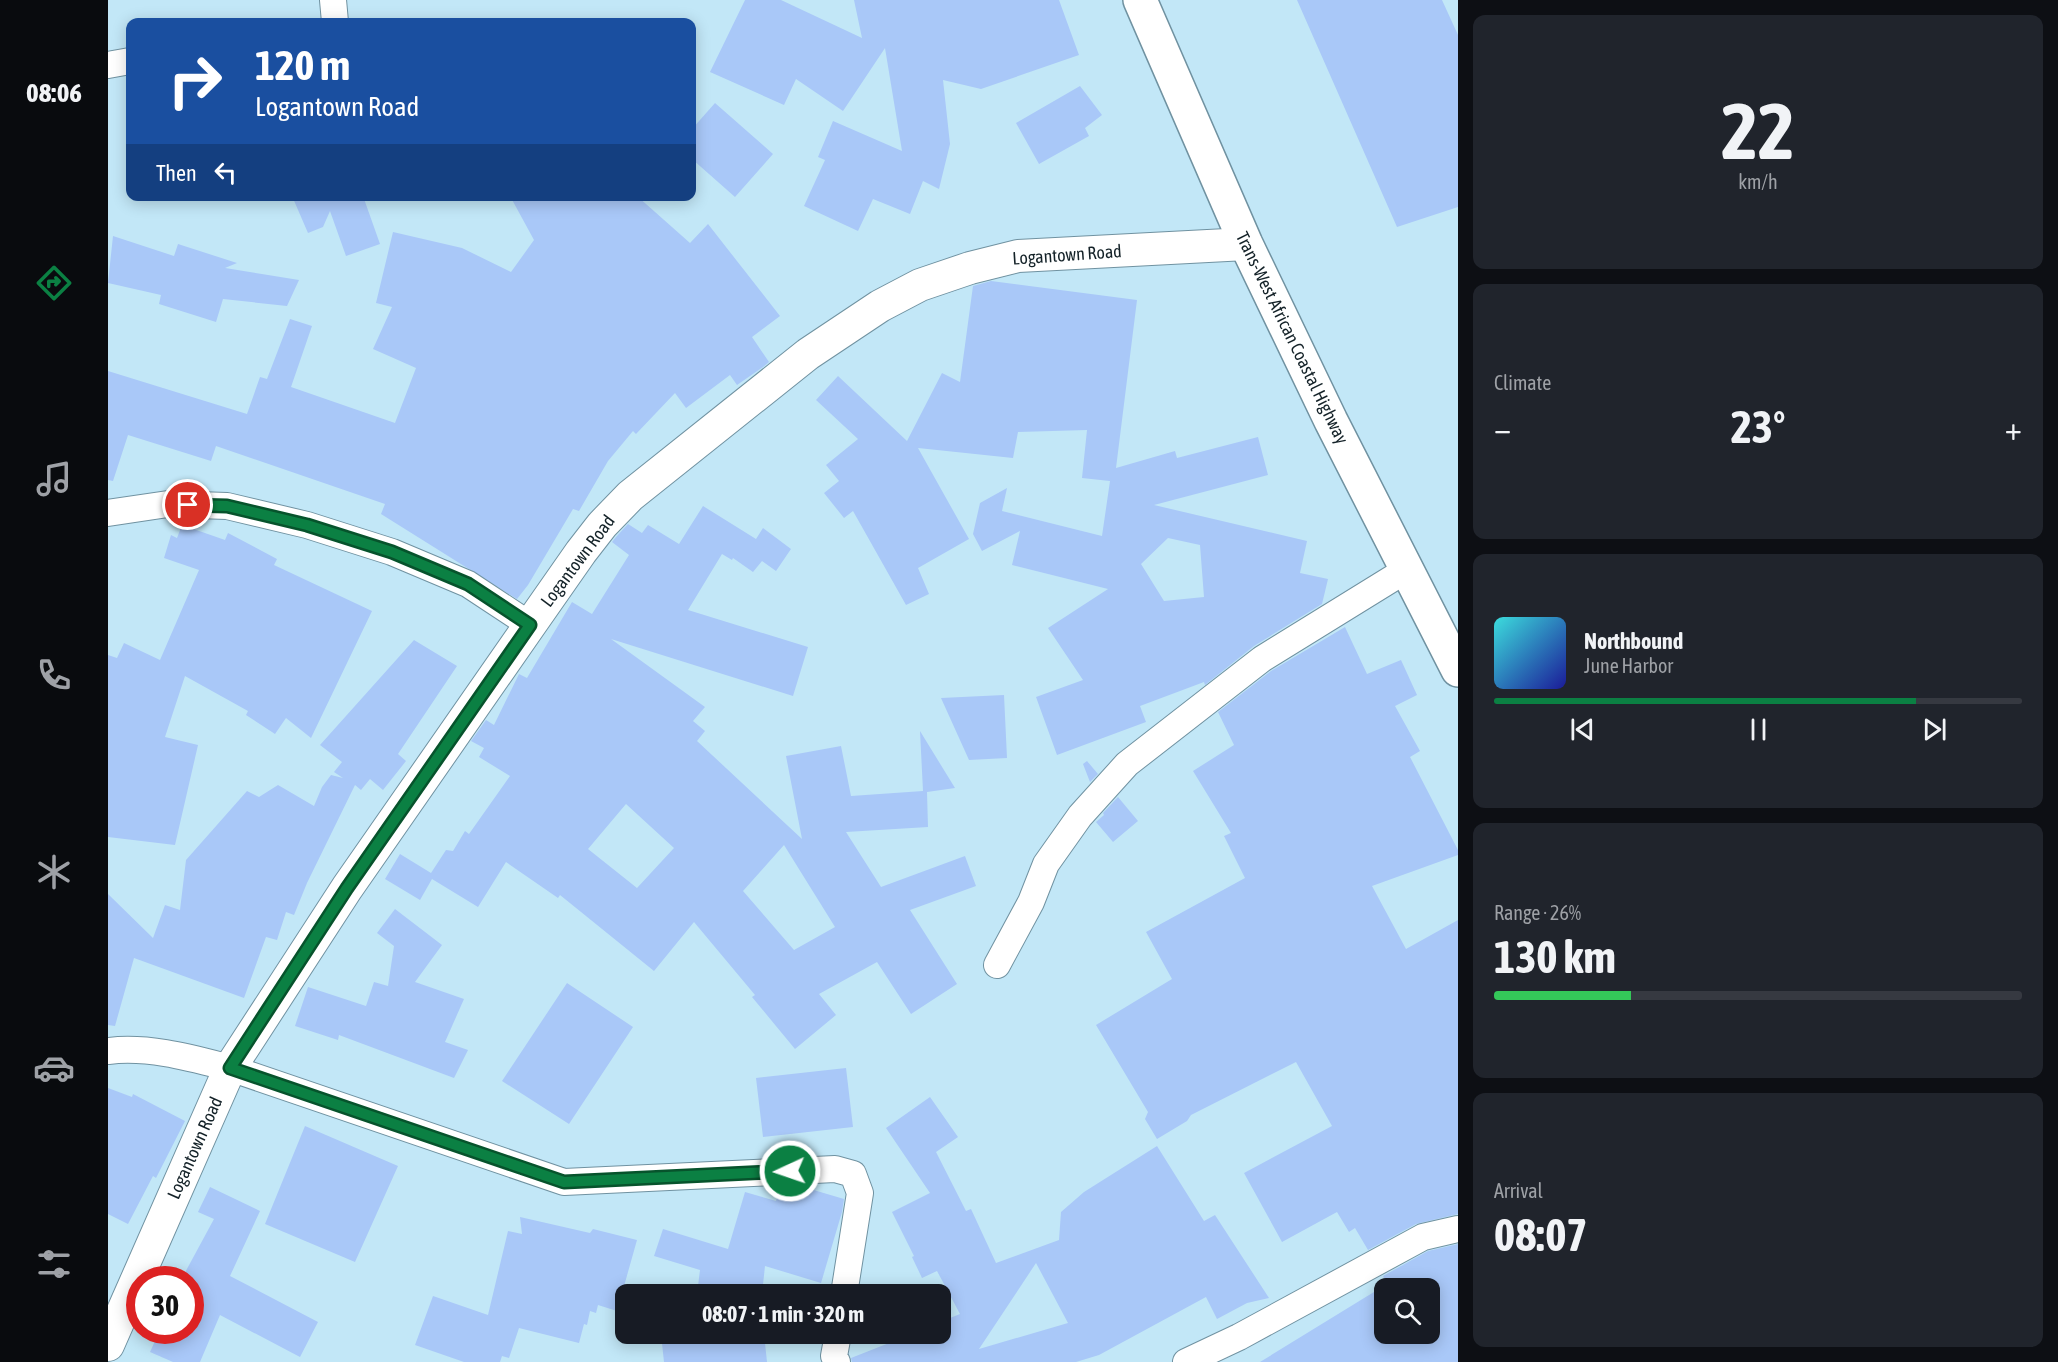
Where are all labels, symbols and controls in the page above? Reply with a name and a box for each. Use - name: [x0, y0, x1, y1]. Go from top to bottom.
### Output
- text: 120 m: [255, 41, 350, 89]
- icon: right: [156, 42, 234, 120]
- text: 08:06: [26, 77, 82, 108]
- text: 22: [1721, 86, 1795, 176]
- text: Logantown Road: [255, 91, 419, 122]
- icon: left: [209, 156, 242, 189]
- text: Then: [156, 160, 197, 186]
- text: km/h: [1738, 170, 1778, 193]
- street label: Trans-West African Coastal Highway: [1232, 228, 1353, 447]
- street label: Logantown Road: [1012, 240, 1122, 269]
- icon: directions: [33, 262, 75, 304]
- text: Climate: [1494, 371, 1551, 394]
- text: 23°: [1731, 401, 1785, 453]
- text: −: [1494, 409, 1511, 447]
- text: +: [2005, 409, 2022, 447]
- icon: music: [33, 458, 75, 500]
- pin: [162, 479, 213, 530]
- icon: arrive: [171, 488, 204, 521]
- street label: Logantown Road: [536, 511, 619, 611]
- text: Northbound: [1584, 628, 1683, 654]
- icon: phone: [33, 654, 75, 696]
- text: June Harbor: [1584, 654, 1673, 677]
- icon: previous: [1566, 713, 1599, 746]
- icon: pause: [1742, 713, 1775, 746]
- icon: next: [1918, 713, 1951, 746]
- icon: climate: [33, 851, 75, 893]
- text: Range · 26%: [1494, 901, 1581, 924]
- text: 130 km: [1494, 931, 1616, 983]
- icon: car: [33, 1047, 75, 1089]
- street label: Logantown Road: [163, 1094, 226, 1202]
- position arrow: [758, 1139, 822, 1203]
- text: Arrival: [1494, 1179, 1543, 1202]
- text: 08:07: [1494, 1209, 1588, 1261]
- icon: filters: [33, 1243, 75, 1285]
- speed limit sign: 30: [126, 1266, 204, 1344]
- map controls: [1374, 1278, 1440, 1344]
- button: search: [1374, 1278, 1440, 1344]
- text: 08:07 · 1 min · 320 m: [702, 1301, 864, 1327]

